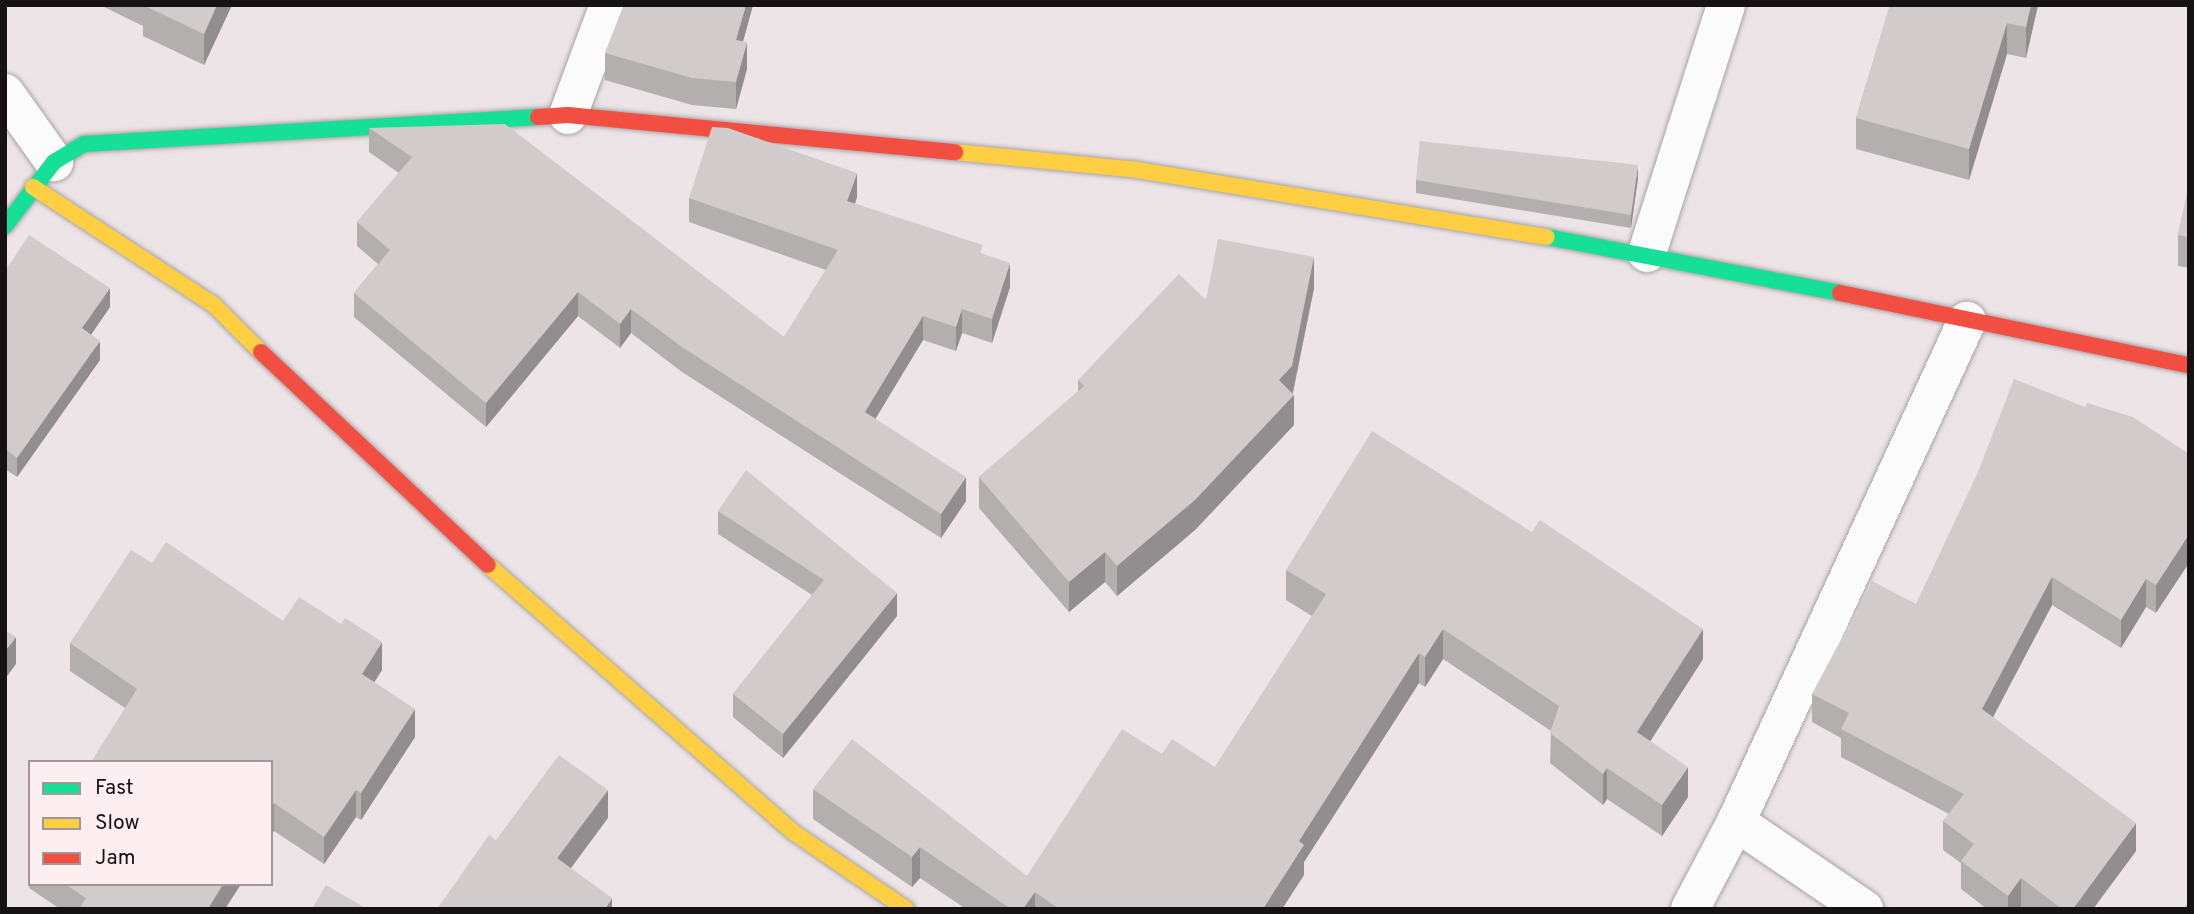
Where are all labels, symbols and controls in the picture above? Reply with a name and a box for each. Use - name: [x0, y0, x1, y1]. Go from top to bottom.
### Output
- legend: [28, 760, 273, 886]
- text: Fast: [95, 775, 134, 802]
- text: Slow: [95, 810, 140, 837]
- text: Jam: [95, 845, 136, 872]

